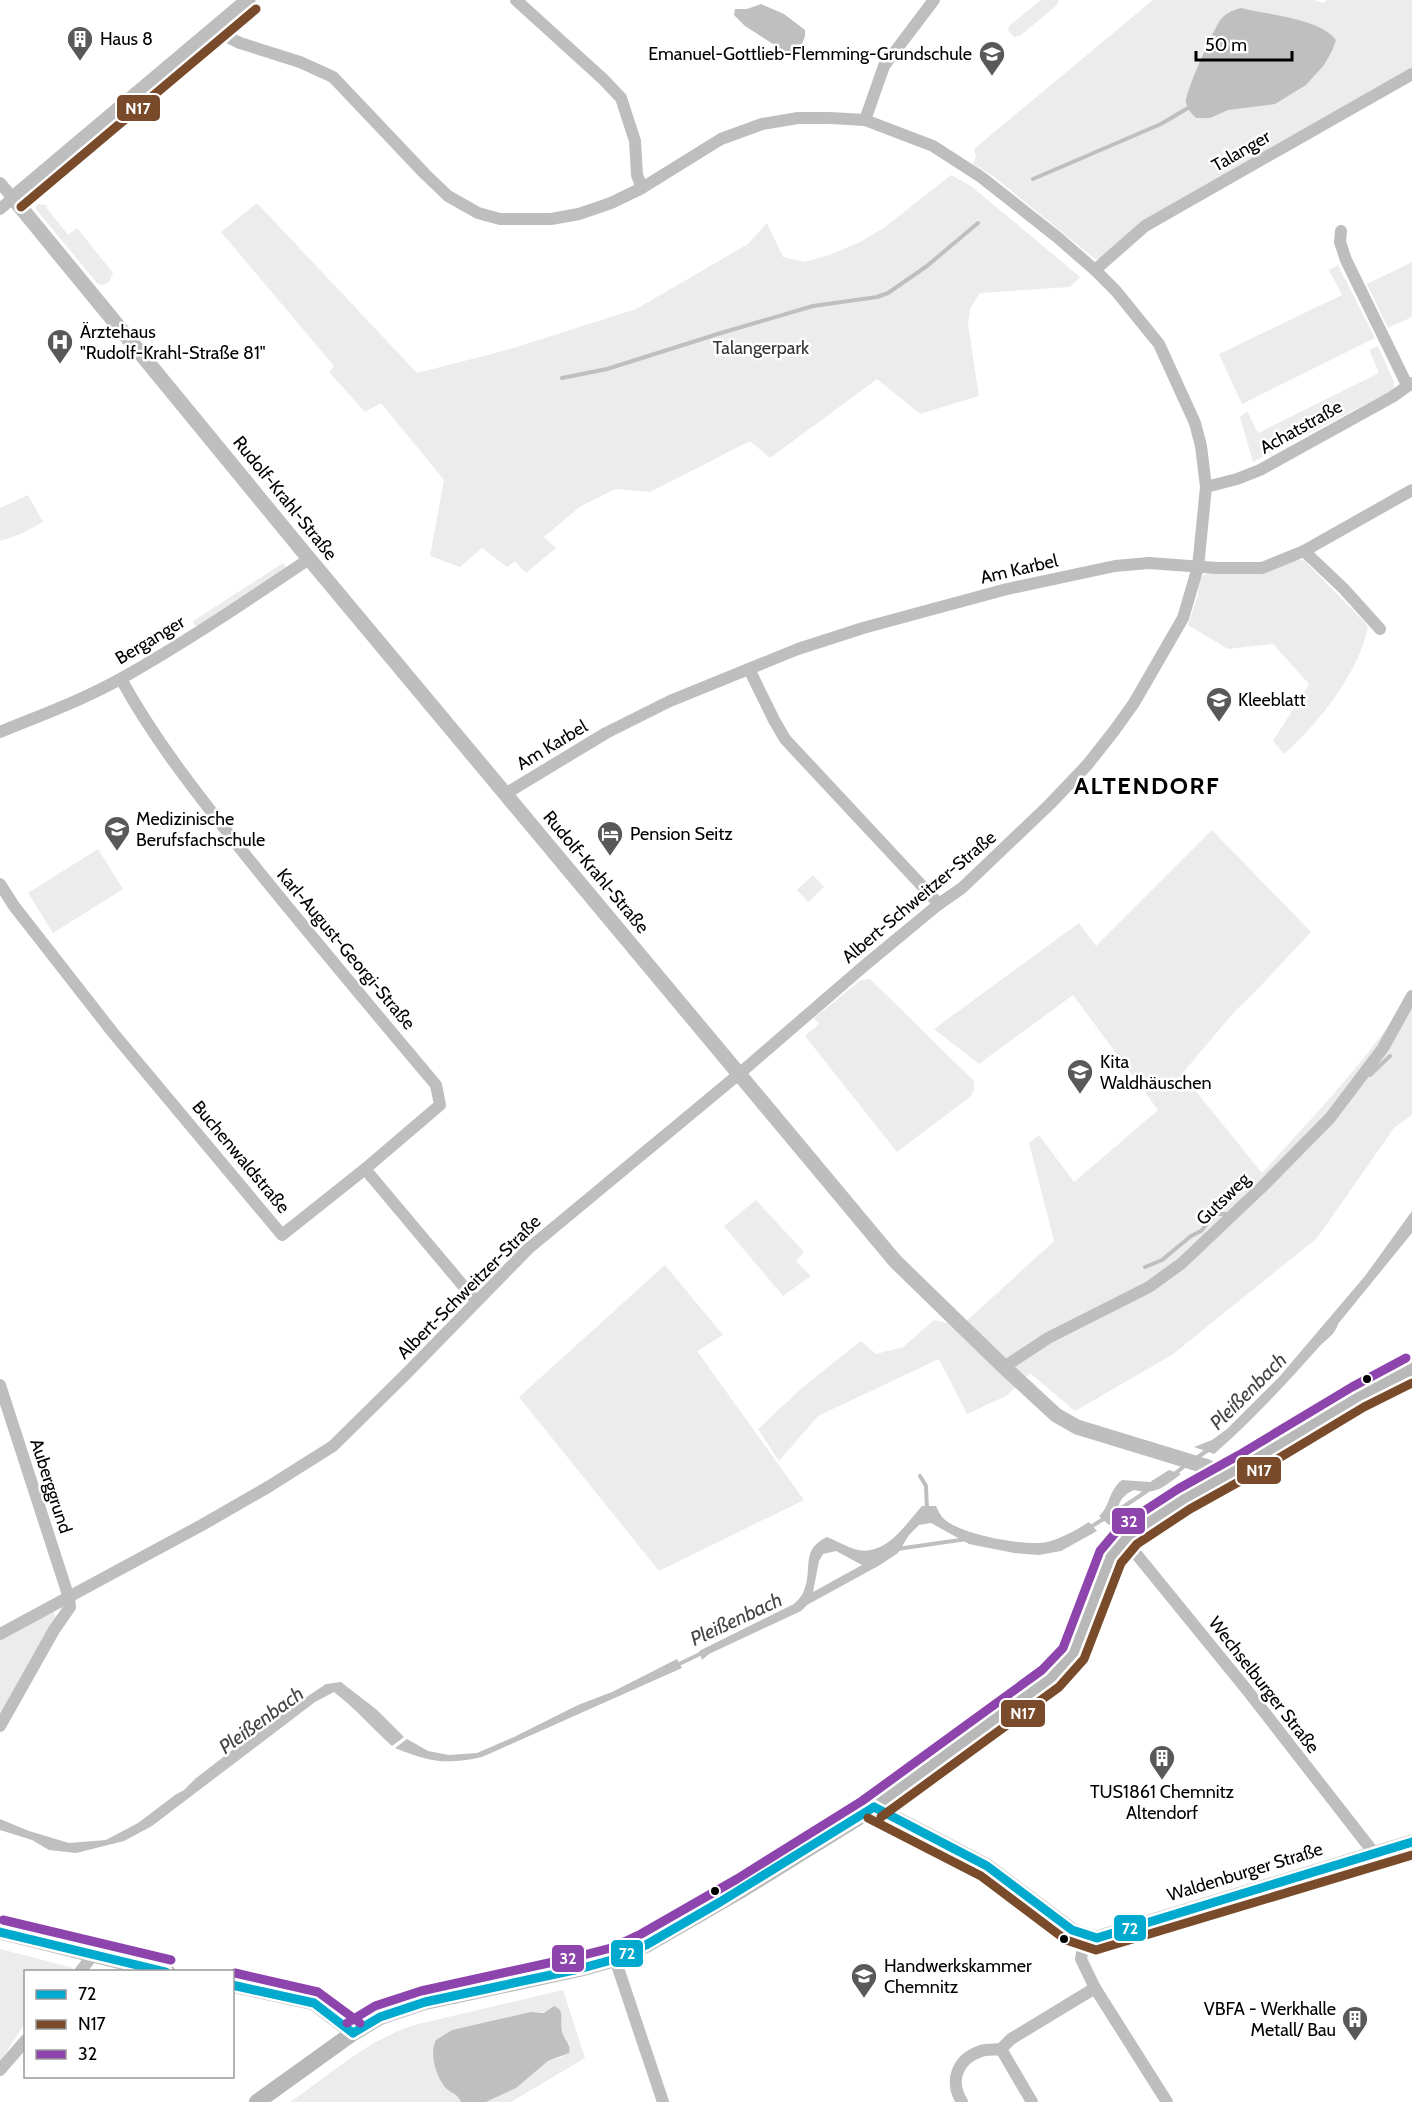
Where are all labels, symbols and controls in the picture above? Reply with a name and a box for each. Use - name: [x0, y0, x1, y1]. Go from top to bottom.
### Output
- building icon: Haus 8: [65, 24, 95, 62]
- scale bar: [1196, 24, 1292, 62]
- place label: Haus 8: [100, 28, 153, 50]
- text: 50 m: [1205, 34, 1247, 56]
- school or university icon: Emanuel-Gottlieb-Flemming-Grundschule: [977, 39, 1007, 77]
- place label: Emanuel-Gottlieb-Flemming-Grundschule: [648, 43, 972, 65]
- line badge: N17: [116, 94, 161, 122]
- text: N17: [125, 99, 152, 118]
- street label: Talanger: [1208, 125, 1274, 177]
- place label: Ärztehaus "Rudolf-Krahl-Straße 81": [80, 321, 266, 364]
- hospital icon: Ärztehaus "Rudolf-Krahl-Straße 81": [45, 327, 75, 365]
- park label: Talangerpark: [713, 337, 810, 359]
- street label: Achatstraße: [1256, 395, 1346, 459]
- street label: Rudolf-Krahl-Straße: [228, 432, 342, 564]
- street label: Am Karbel: [978, 549, 1061, 589]
- street label: Berganger: [111, 611, 189, 669]
- school or university icon: Kleeblatt: [1204, 685, 1234, 723]
- place label: Kleeblatt: [1238, 689, 1306, 711]
- street label: Am Karbel: [513, 715, 592, 775]
- district label: ALTENDORF: [1074, 771, 1220, 800]
- street label: Rudolf-Krahl-Straße: [538, 806, 654, 938]
- place label: Medizinische Berufsfachschule: [136, 808, 265, 851]
- school or university icon: Medizinische Berufsfachschule: [102, 814, 132, 852]
- hotel icon: Pension Seitz: [595, 819, 625, 857]
- place label: Pension Seitz: [630, 823, 733, 845]
- street label: Albert-Schweitzer-Straße: [838, 826, 1000, 968]
- street label: Karl-August-Georgi-Straße: [272, 864, 420, 1034]
- place label: Kita Waldhäuschen: [1100, 1051, 1212, 1094]
- school or university icon: Kita Waldhäuschen: [1065, 1057, 1095, 1095]
- street label: Buchenwaldstraße: [188, 1096, 294, 1218]
- street label: Gutsweg: [1192, 1167, 1255, 1230]
- street label: Albert-Schweitzer-Straße: [393, 1211, 545, 1363]
- water label: Pleißenbach: [1205, 1348, 1291, 1434]
- unlabelled marker: [1361, 1373, 1373, 1385]
- street label: Auberggrund: [25, 1436, 77, 1536]
- line badge: N17: [1236, 1456, 1282, 1485]
- text: N17: [1246, 1461, 1273, 1480]
- line badge: 32: [1111, 1507, 1146, 1535]
- text: 32: [1120, 1512, 1138, 1531]
- water label: Pleißenbach: [686, 1587, 786, 1651]
- street label: Wechselburger Straße: [1204, 1612, 1324, 1758]
- water label: Pleißenbach: [214, 1681, 308, 1759]
- line badge: N17: [1000, 1699, 1046, 1728]
- text: N17: [1010, 1704, 1037, 1723]
- building icon: TUS1861 Chemnitz Altendorf: [1147, 1743, 1177, 1781]
- place label: TUS1861 Chemnitz Altendorf: [1090, 1781, 1235, 1824]
- street label: Waldenburger Straße: [1165, 1838, 1325, 1906]
- unlabelled marker: [709, 1885, 721, 1897]
- line badge: 72: [1113, 1914, 1147, 1942]
- text: 72: [1122, 1919, 1138, 1938]
- unlabelled marker: [1058, 1933, 1070, 1945]
- line badge: 72: [610, 1939, 644, 1968]
- line badge: 32: [551, 1944, 585, 1973]
- text: 72: [619, 1944, 635, 1963]
- text: 32: [559, 1949, 577, 1968]
- place label: Handwerkskammer Chemnitz: [884, 1955, 1032, 1998]
- school or university icon: Handwerkskammer Chemnitz: [849, 1961, 879, 1999]
- legend: [24, 1970, 234, 2078]
- text: 72: [78, 1983, 97, 2005]
- place label: VBFA - Werkhalle Metall/ Bau: [1204, 1998, 1336, 2041]
- building icon: VBFA - Werkhalle Metall/ Bau: [1340, 2004, 1370, 2042]
- text: N17: [78, 2013, 106, 2035]
- text: 32: [78, 2043, 97, 2065]

